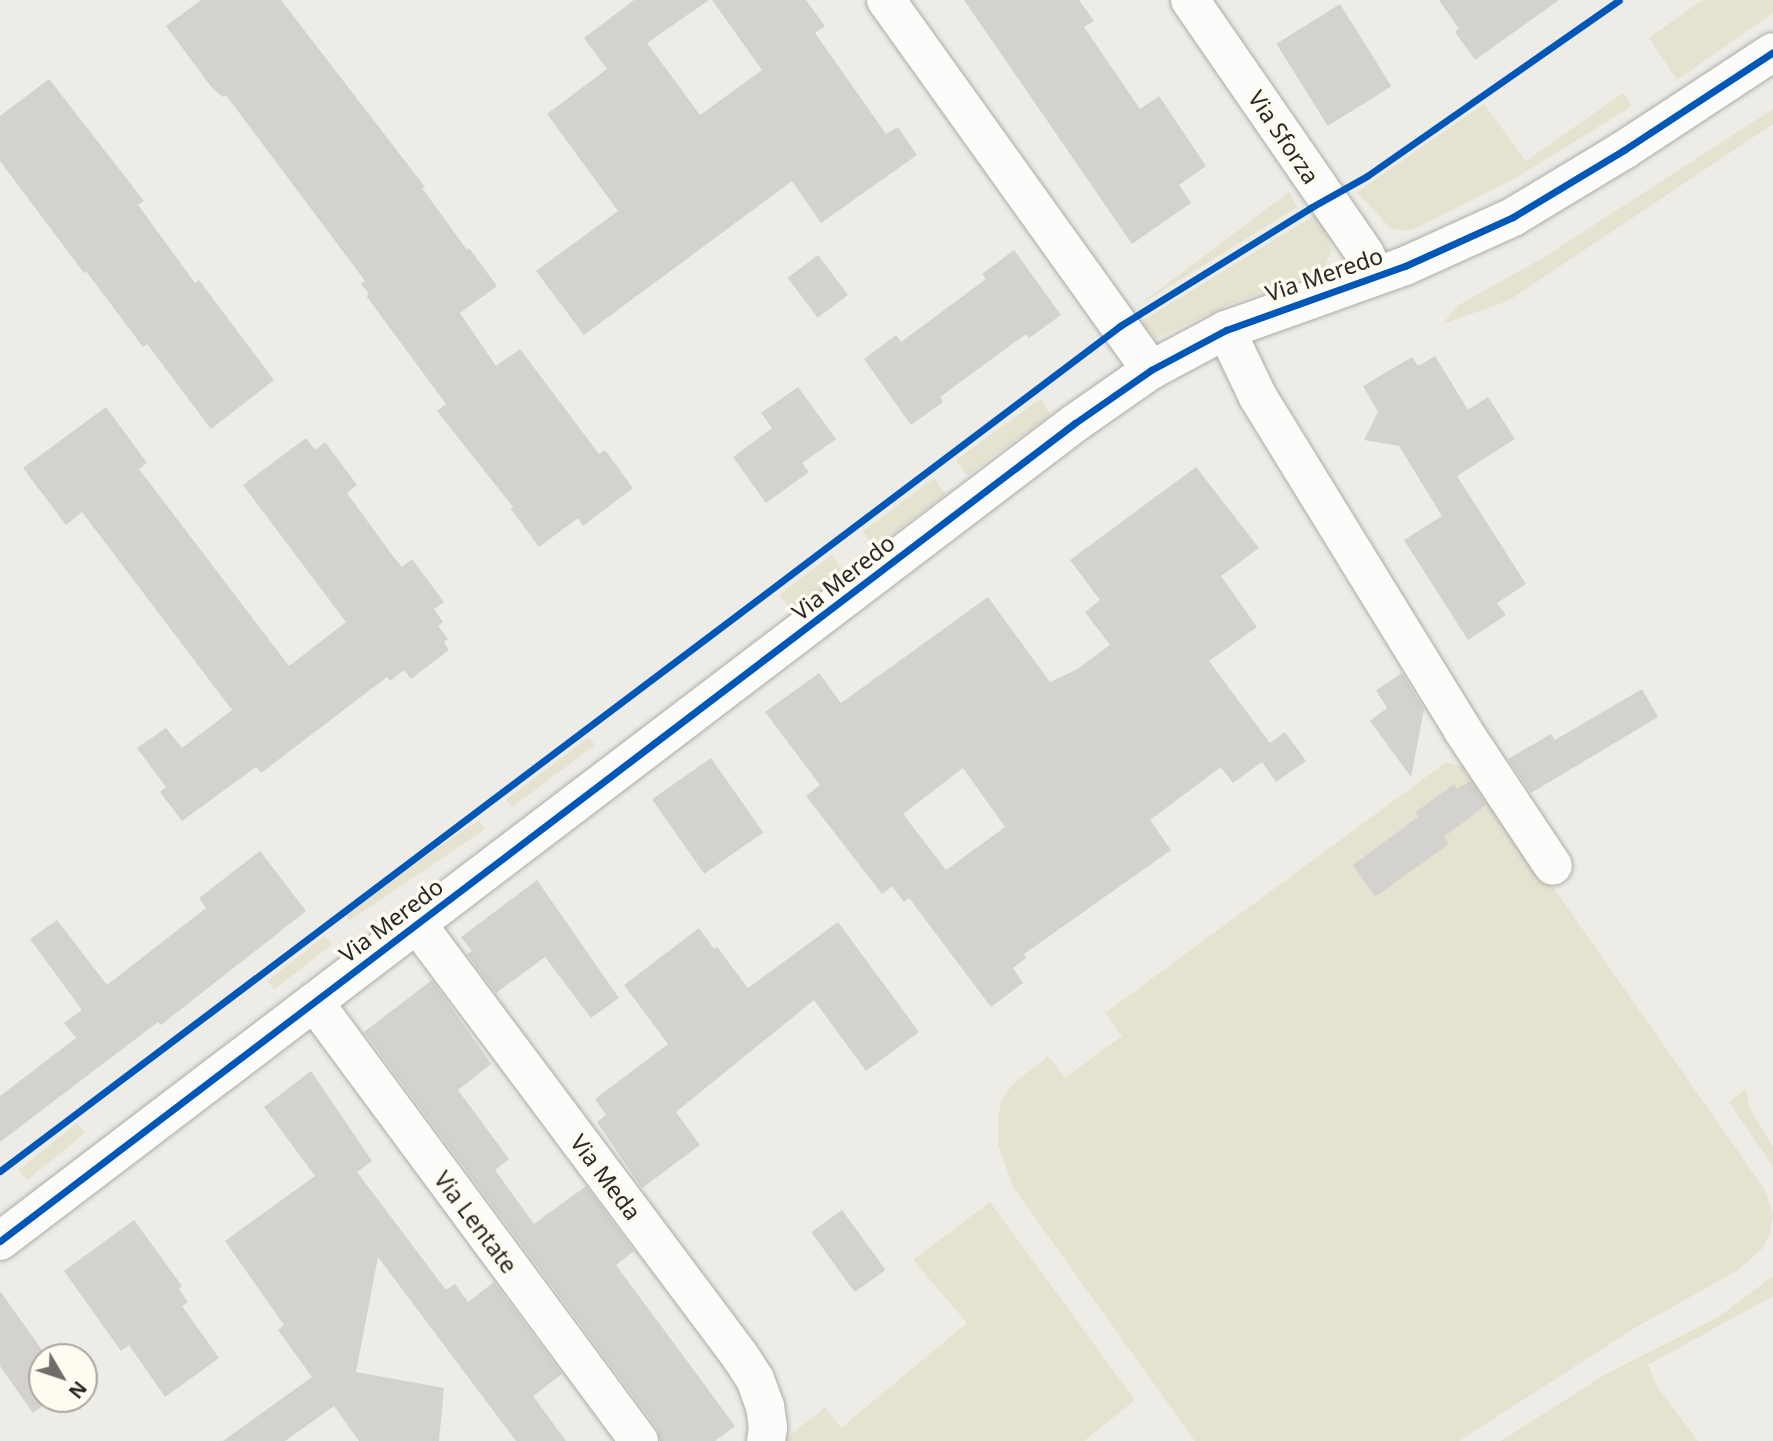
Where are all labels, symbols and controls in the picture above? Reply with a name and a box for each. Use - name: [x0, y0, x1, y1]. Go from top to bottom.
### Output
- street label: Via Sforza: [1243, 85, 1325, 189]
- street label: Via Meredo: [1262, 241, 1386, 307]
- street label: Via Meredo: [786, 528, 900, 626]
- street label: Via Meredo: [334, 872, 448, 968]
- street label: Via Meda: [565, 1129, 647, 1225]
- street label: Via Lentate: [429, 1166, 523, 1278]
- north arrow: [28, 1343, 98, 1413]
- text: N: [63, 1376, 93, 1404]

